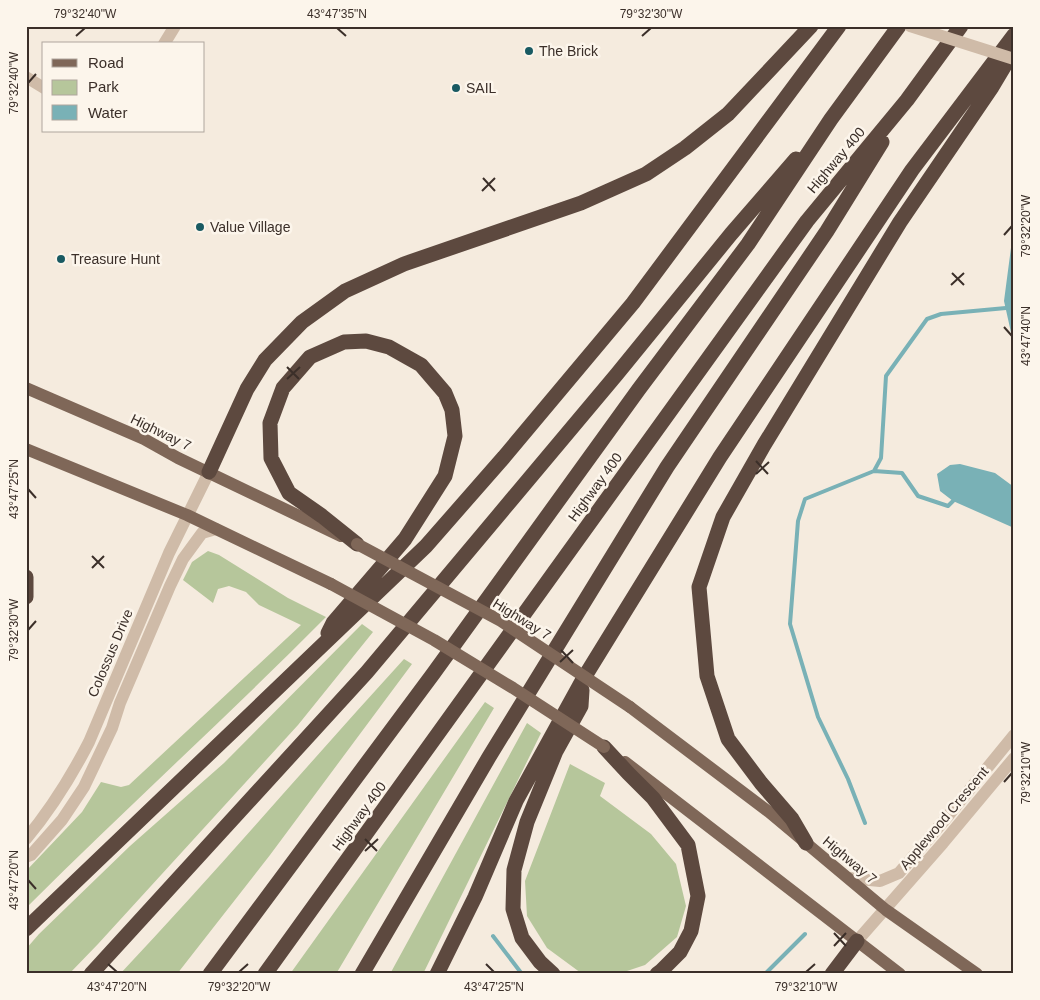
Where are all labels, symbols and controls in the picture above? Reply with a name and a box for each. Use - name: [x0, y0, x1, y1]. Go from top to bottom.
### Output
- text: 79°32'40"W: [54, 7, 117, 21]
- text: 43°47'35"N: [307, 7, 367, 21]
- text: 79°32'30"W: [620, 7, 683, 21]
- legend: [42, 42, 205, 132]
- place label: The Brick: [539, 43, 599, 59]
- marker: The Brick: [523, 45, 535, 57]
- text: 79°32'40"W: [7, 51, 21, 114]
- text: Road: [88, 54, 124, 71]
- text: Park: [88, 78, 119, 95]
- place label: SAIL: [466, 80, 497, 96]
- marker: SAIL: [450, 82, 462, 94]
- text: Water: [88, 104, 127, 121]
- street label: Highway 400: [804, 124, 868, 196]
- text: 79°32'20"W: [1019, 194, 1033, 257]
- place label: Value Village: [210, 219, 291, 235]
- marker: Value Village: [194, 221, 206, 233]
- place label: Treasure Hunt: [71, 251, 160, 267]
- marker: Treasure Hunt: [55, 253, 67, 265]
- text: 43°47'40"N: [1019, 306, 1033, 366]
- street label: Highway 7: [128, 410, 194, 454]
- street label: Highway 400: [565, 449, 625, 524]
- text: 43°47'25"N: [7, 459, 21, 519]
- street label: Highway 7: [490, 595, 554, 643]
- text: 79°32'30"W: [7, 598, 21, 661]
- street label: Colossus Drive: [84, 606, 136, 699]
- text: 79°32'10"W: [1019, 741, 1033, 804]
- street label: Applewood Crescent: [896, 763, 992, 873]
- street label: Highway 400: [329, 778, 389, 853]
- street label: Highway 7: [820, 833, 880, 887]
- text: 43°47'20"N: [7, 850, 21, 910]
- text: 43°47'20"N: [87, 980, 147, 994]
- text: 79°32'20"W: [208, 980, 271, 994]
- text: 43°47'25"N: [464, 980, 524, 994]
- text: 79°32'10"W: [775, 980, 838, 994]

